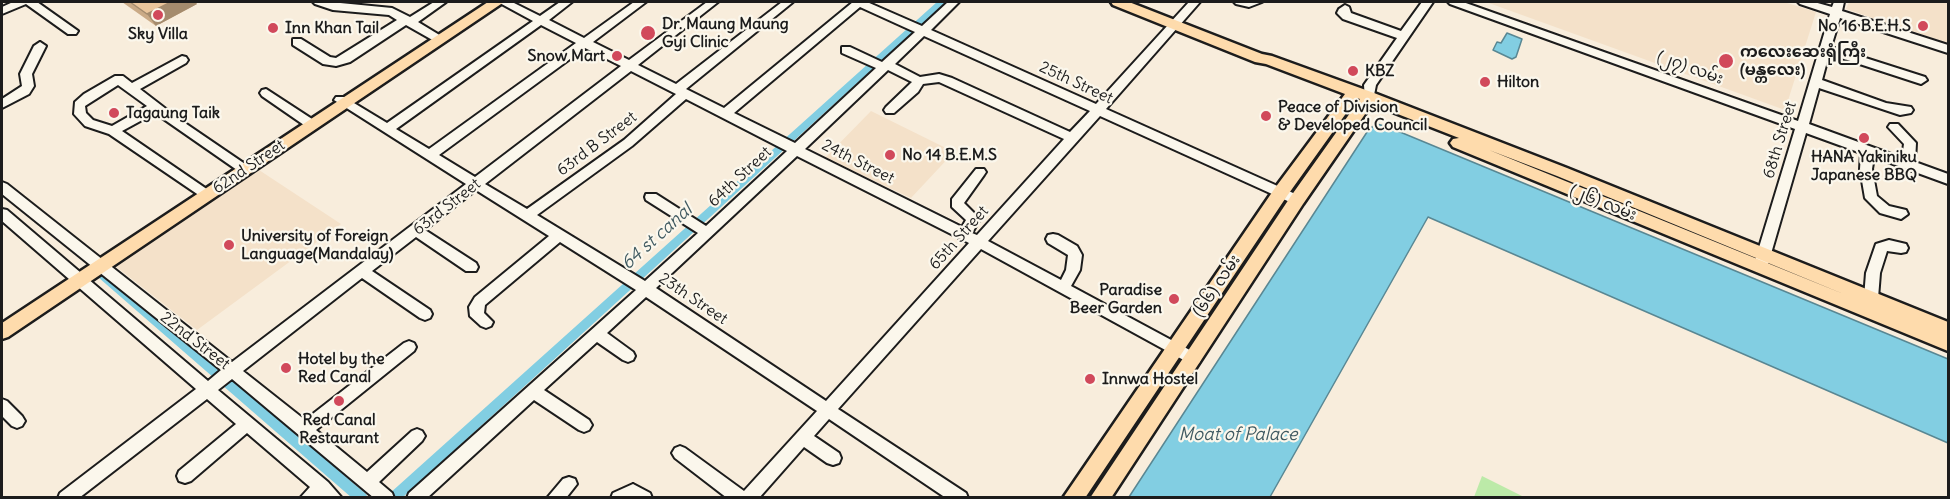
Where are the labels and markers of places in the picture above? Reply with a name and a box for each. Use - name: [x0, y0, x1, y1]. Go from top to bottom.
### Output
- marker: Sky Villa: [151, 8, 165, 22]
- place label: Dr. Maung Maung Gyi Clinic: [662, 14, 789, 52]
- place label: No 16 B.E.H.S: [1818, 16, 1911, 36]
- place label: Inn Khan Tail: [285, 18, 379, 38]
- marker: No 16 B.E.H.S: [1916, 19, 1930, 33]
- marker: Inn Khan Tail: [266, 21, 280, 35]
- place label: Sky Villa: [128, 24, 188, 44]
- marker: Dr. Maung Maung Gyi Clinic: [639, 24, 657, 42]
- place label: ကလေးဆေးရုံကြီး (မန္တလေး): [1740, 42, 1866, 80]
- place label: Snow Mart: [528, 46, 605, 66]
- marker: Snow Mart: [610, 49, 624, 63]
- marker: ကလေးဆေးရုံကြီး (မန္တလေး): [1717, 52, 1735, 70]
- place label: KBZ: [1365, 61, 1394, 81]
- marker: KBZ: [1346, 64, 1360, 78]
- place label: Hilton: [1497, 72, 1539, 92]
- marker: Hilton: [1478, 75, 1492, 89]
- place label: Peace of Division & Developed Council: [1278, 97, 1427, 135]
- place label: Tagaung Taik: [126, 103, 220, 123]
- marker: Tagaung Taik: [107, 106, 121, 120]
- marker: Peace of Division & Developed Council: [1259, 109, 1273, 123]
- marker: HANA Yakiniku Japanese BBQ: [1857, 131, 1871, 145]
- place label: No 14 B.E.M.S: [902, 145, 997, 165]
- place label: HANA Yakiniku Japanese BBQ: [1811, 147, 1917, 185]
- marker: No 14 B.E.M.S: [883, 148, 897, 162]
- place label: University of Foreign Language(Mandalay): [241, 226, 394, 264]
- marker: University of Foreign Language(Mandalay): [222, 238, 236, 252]
- place label: Paradise Beer Garden: [1070, 280, 1162, 318]
- marker: Paradise Beer Garden: [1167, 292, 1181, 306]
- place label: Hotel by the Red Canal: [298, 349, 385, 387]
- marker: Hotel by the Red Canal: [279, 361, 293, 375]
- place label: Innwa Hostel: [1102, 369, 1198, 389]
- marker: Innwa Hostel: [1083, 372, 1097, 386]
- marker: Red Canal Restaurant: [332, 394, 346, 408]
- place label: Red Canal Restaurant: [299, 410, 379, 448]

